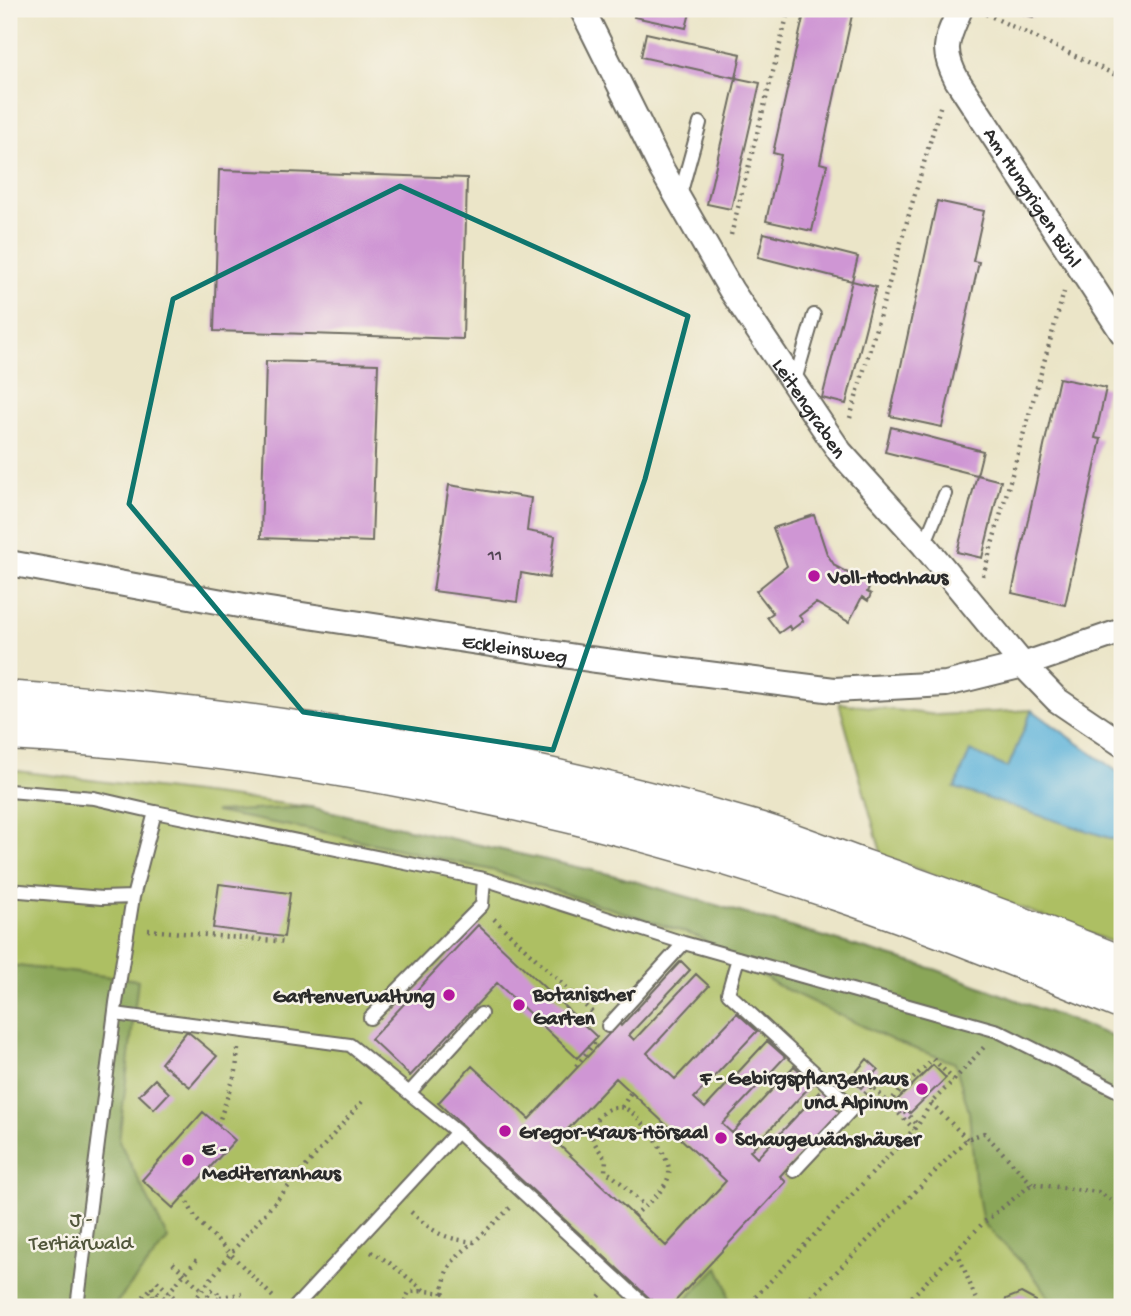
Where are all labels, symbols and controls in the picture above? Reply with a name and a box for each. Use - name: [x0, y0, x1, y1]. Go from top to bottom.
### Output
- street label: Am Hungrigen Bühl: [976, 124, 1086, 274]
- street label: Leitengraben: [765, 355, 850, 465]
- house number: 11: [487, 546, 502, 567]
- place label: Voll-Hochhaus: [827, 567, 950, 592]
- marker: Voll-Hochhaus: [806, 568, 822, 584]
- street label: Eckleinsweg: [460, 631, 569, 672]
- place label: Botanischer Garten: [532, 984, 636, 1033]
- place label: Gartenverwaltung: [273, 986, 435, 1011]
- marker: Gartenverwaltung: [441, 987, 457, 1003]
- marker: Botanischer Garten: [511, 997, 527, 1013]
- place label: F - Gebirgspflanzenhaus und Alpinum: [699, 1068, 909, 1117]
- marker: F - Gebirgspflanzenhaus und Alpinum: [914, 1081, 930, 1097]
- place label: Gregor-Kraus-Hörsaal: [519, 1122, 709, 1147]
- marker: Gregor-Kraus-Hörsaal: [497, 1123, 513, 1139]
- place label: Schaugewächshäuser: [735, 1129, 923, 1154]
- marker: Schaugewächshäuser: [713, 1130, 729, 1146]
- place label: E - Mediterranhaus: [202, 1139, 342, 1188]
- marker: E - Mediterranhaus: [180, 1152, 196, 1168]
- park label: J - Tertiärwald: [28, 1209, 134, 1258]

